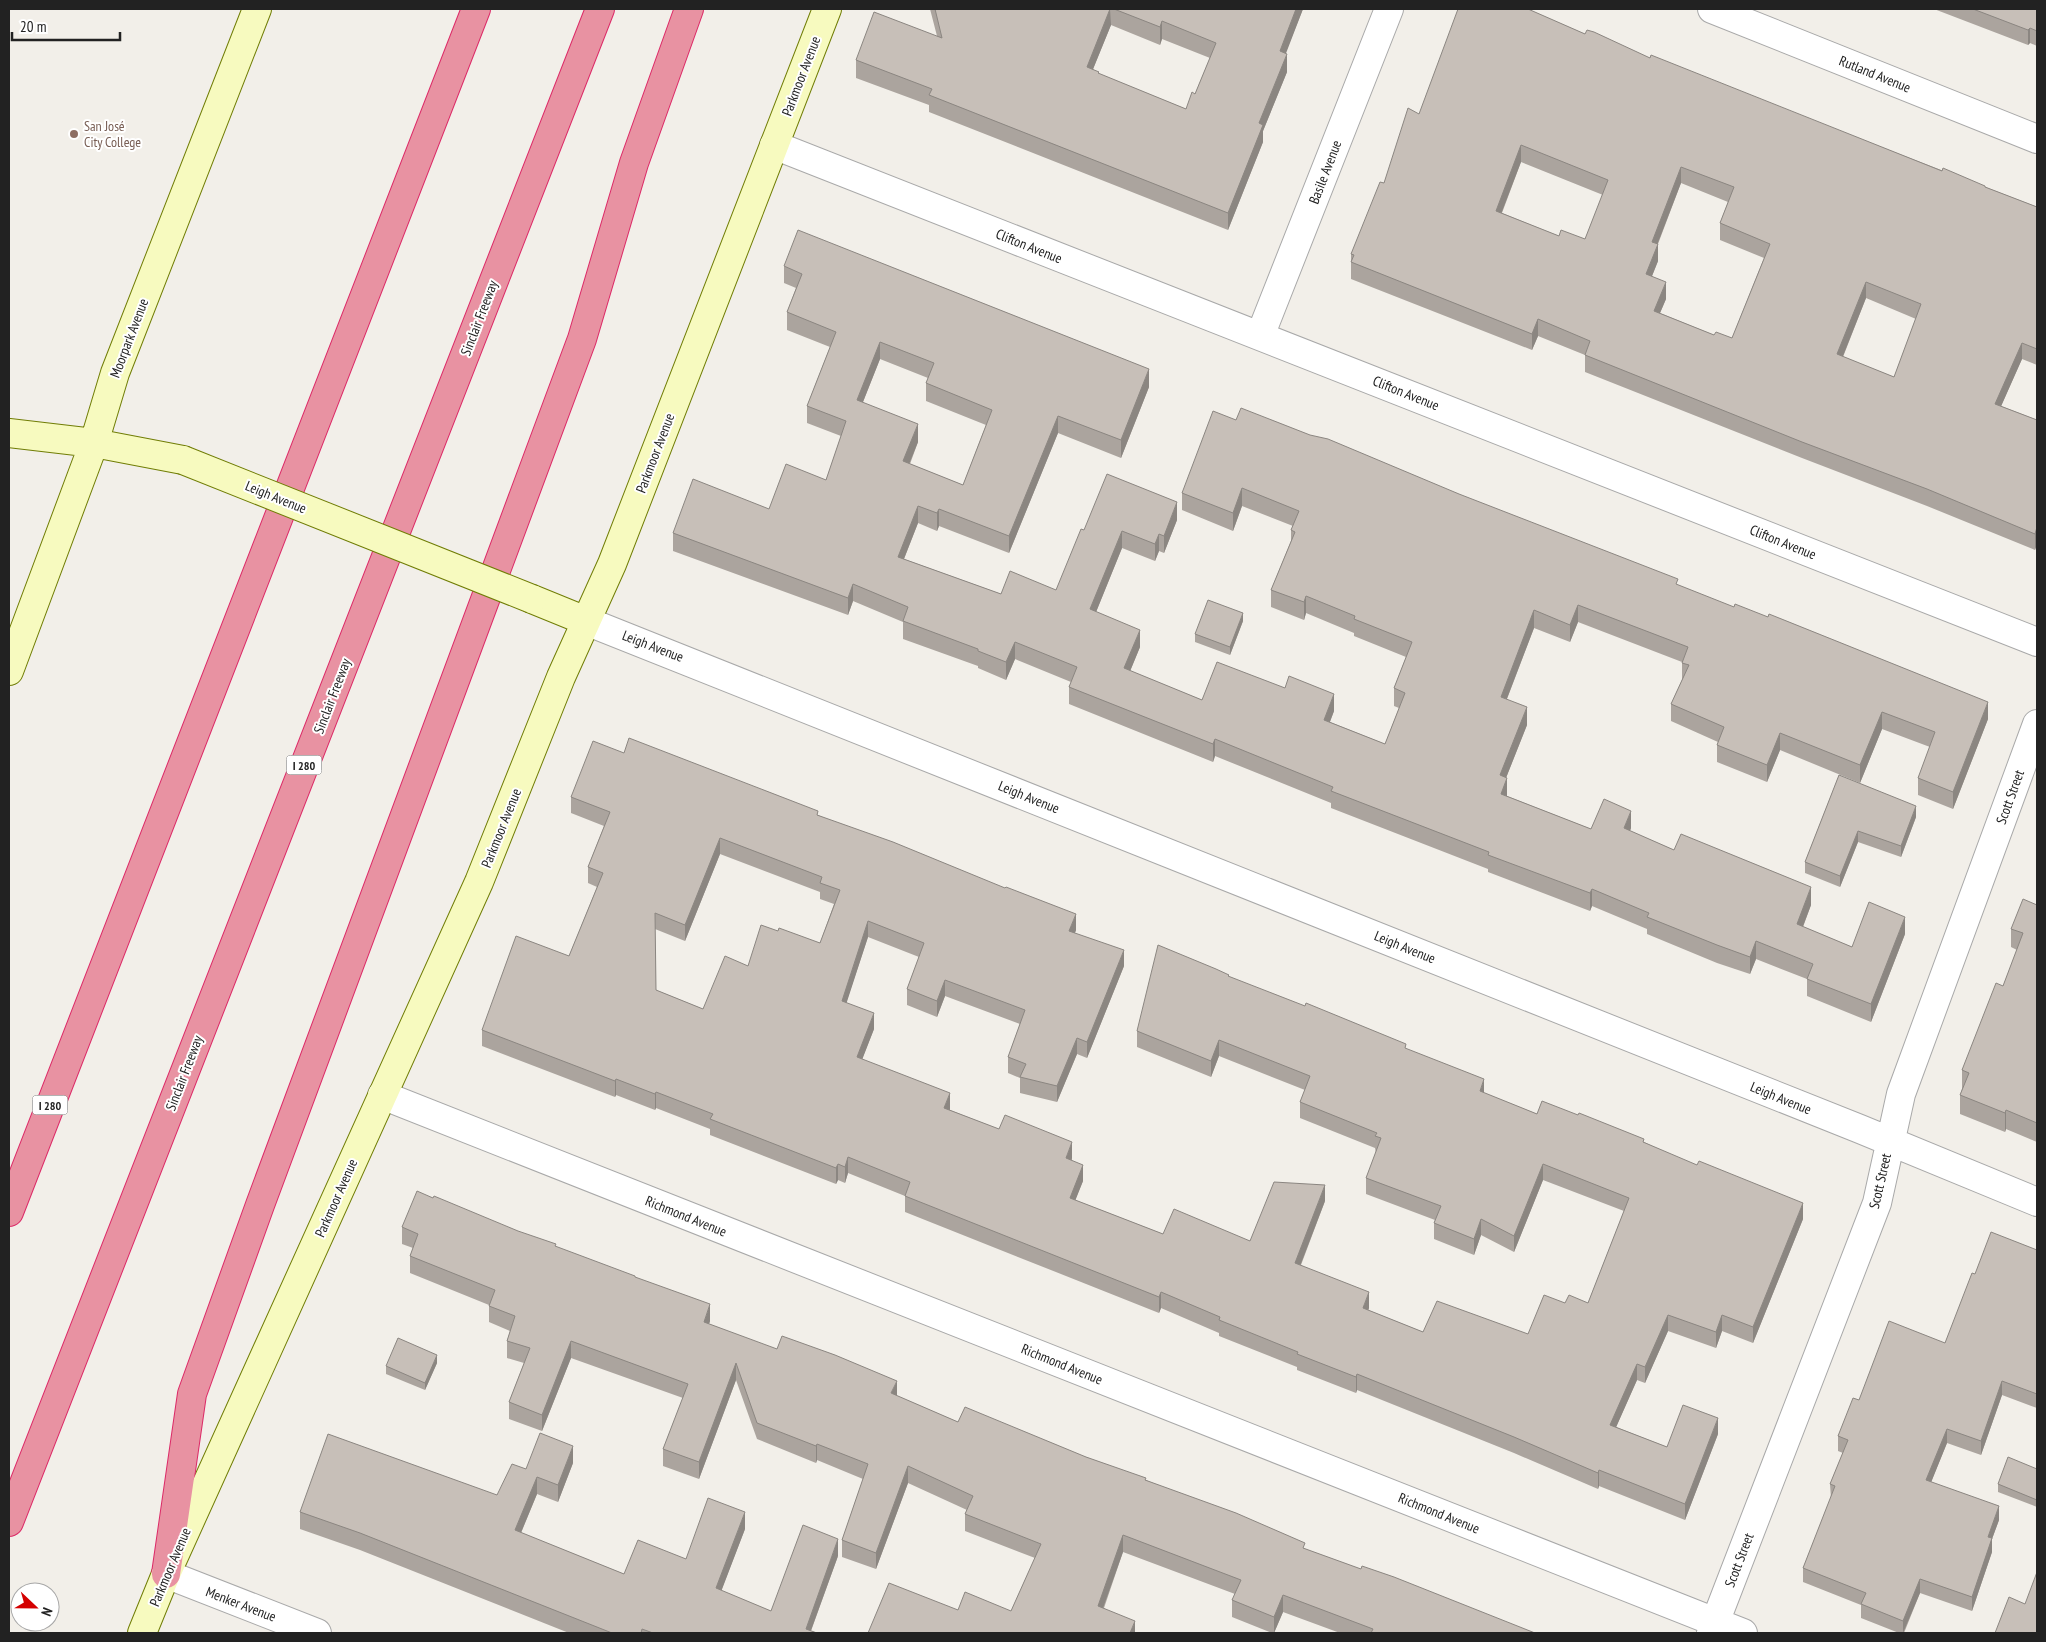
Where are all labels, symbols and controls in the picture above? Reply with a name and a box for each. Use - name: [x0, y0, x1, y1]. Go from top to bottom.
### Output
- scale bar: [12, 10, 120, 42]
- text: 20 m: [20, 17, 46, 36]
- street label: Parkmoor Avenue: [778, 33, 825, 118]
- street label: Rutland Avenue: [1837, 51, 1914, 97]
- place label: San José City College: [84, 117, 141, 151]
- marker: San José City College: [68, 128, 80, 140]
- street label: Basile Avenue: [1305, 137, 1345, 207]
- street label: Clifton Avenue: [993, 225, 1065, 268]
- street label: Sinclair Freeway: [456, 277, 502, 358]
- street label: Moorpark Avenue: [106, 296, 152, 380]
- street label: Clifton Avenue: [1370, 372, 1442, 415]
- street label: Parkmoor Avenue: [632, 410, 679, 495]
- street label: Leigh Avenue: [243, 477, 309, 517]
- street label: Clifton Avenue: [1747, 521, 1819, 564]
- street label: Leigh Avenue: [620, 626, 686, 666]
- street label: Sinclair Freeway: [309, 655, 355, 736]
- road number: I 280: [286, 756, 322, 774]
- street label: Scott Street: [1992, 767, 2028, 827]
- street label: Leigh Avenue: [996, 777, 1062, 817]
- street label: Parkmoor Avenue: [477, 786, 525, 870]
- street label: Leigh Avenue: [1372, 927, 1438, 967]
- street label: Sinclair Freeway: [161, 1032, 207, 1113]
- street label: Leigh Avenue: [1748, 1078, 1814, 1118]
- road number: I 280: [32, 1096, 68, 1114]
- street label: Scott Street: [1865, 1151, 1895, 1211]
- street label: Parkmoor Avenue: [311, 1156, 361, 1240]
- street label: Richmond Avenue: [643, 1191, 730, 1241]
- street label: Richmond Avenue: [1019, 1339, 1106, 1389]
- street label: Richmond Avenue: [1396, 1488, 1483, 1538]
- street label: Parkmoor Avenue: [145, 1525, 195, 1609]
- street label: Scott Street: [1720, 1530, 1758, 1590]
- north arrow: [10, 1582, 60, 1632]
- street label: Menker Avenue: [203, 1582, 279, 1626]
- text: N: [37, 1605, 57, 1619]

